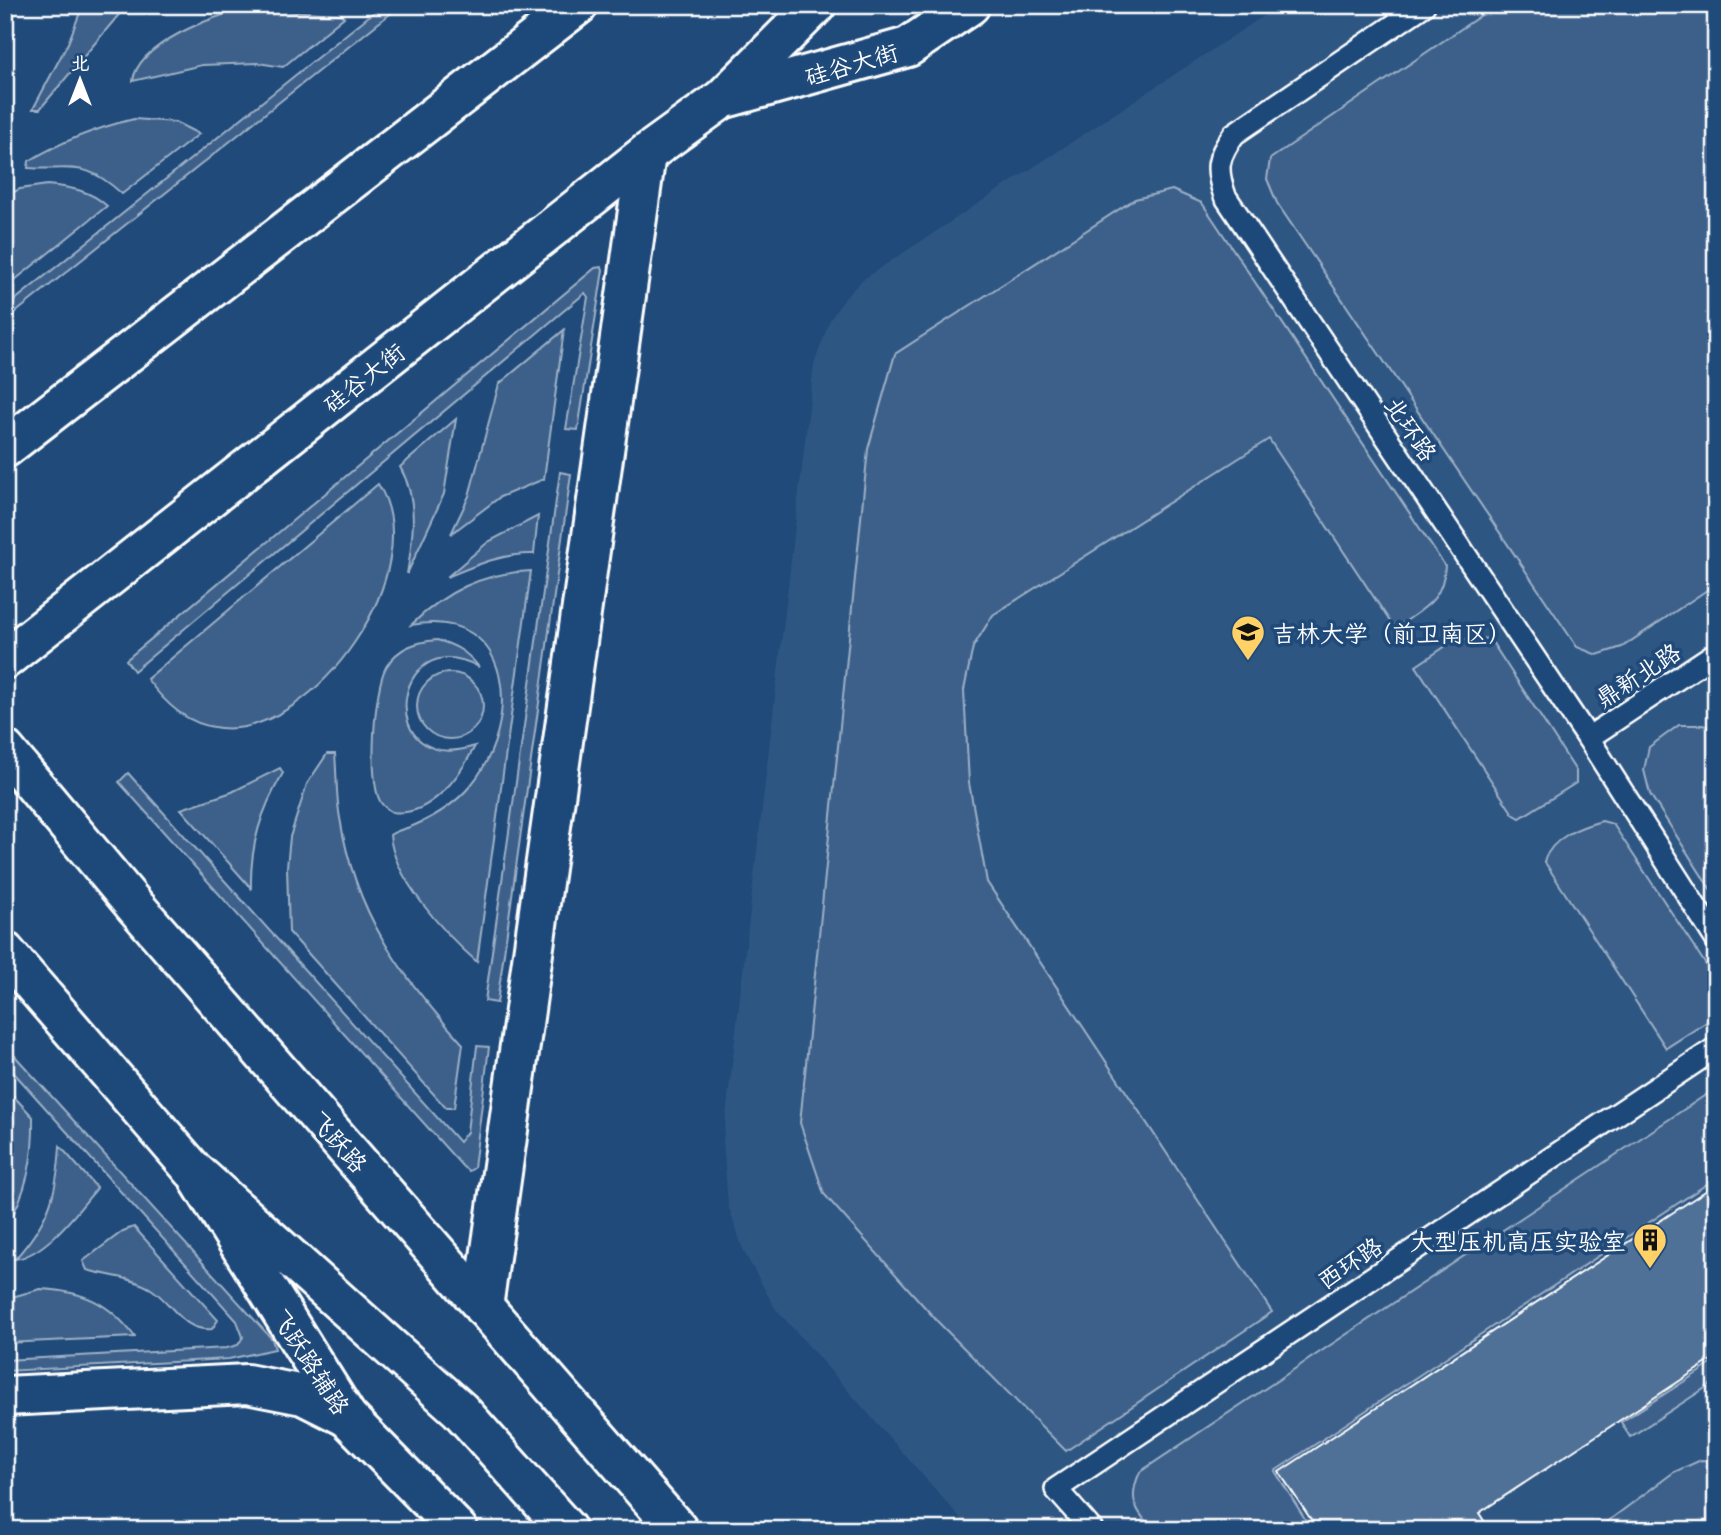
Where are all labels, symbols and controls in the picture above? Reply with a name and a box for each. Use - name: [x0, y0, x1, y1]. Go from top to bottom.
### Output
- street label: 硅谷大街: [800, 32, 902, 94]
- north arrow: [46, 46, 116, 116]
- text: 北: [70, 48, 90, 76]
- street label: 硅谷大街: [314, 333, 412, 421]
- street label: 北环路: [1377, 388, 1447, 468]
- school or university icon: 吉林大学（前卫南区）: [1229, 613, 1267, 662]
- place label: 吉林大学（前卫南区）: [1272, 614, 1512, 650]
- street label: 鼎新北路: [1587, 633, 1687, 715]
- street label: 飞跃路: [303, 1102, 377, 1180]
- building icon: 大型压机高压实验室: [1631, 1221, 1669, 1270]
- place label: 大型压机高压实验室: [1410, 1222, 1626, 1258]
- street label: 西环路: [1309, 1227, 1389, 1297]
- street label: 飞跃路辅路: [264, 1301, 360, 1421]

